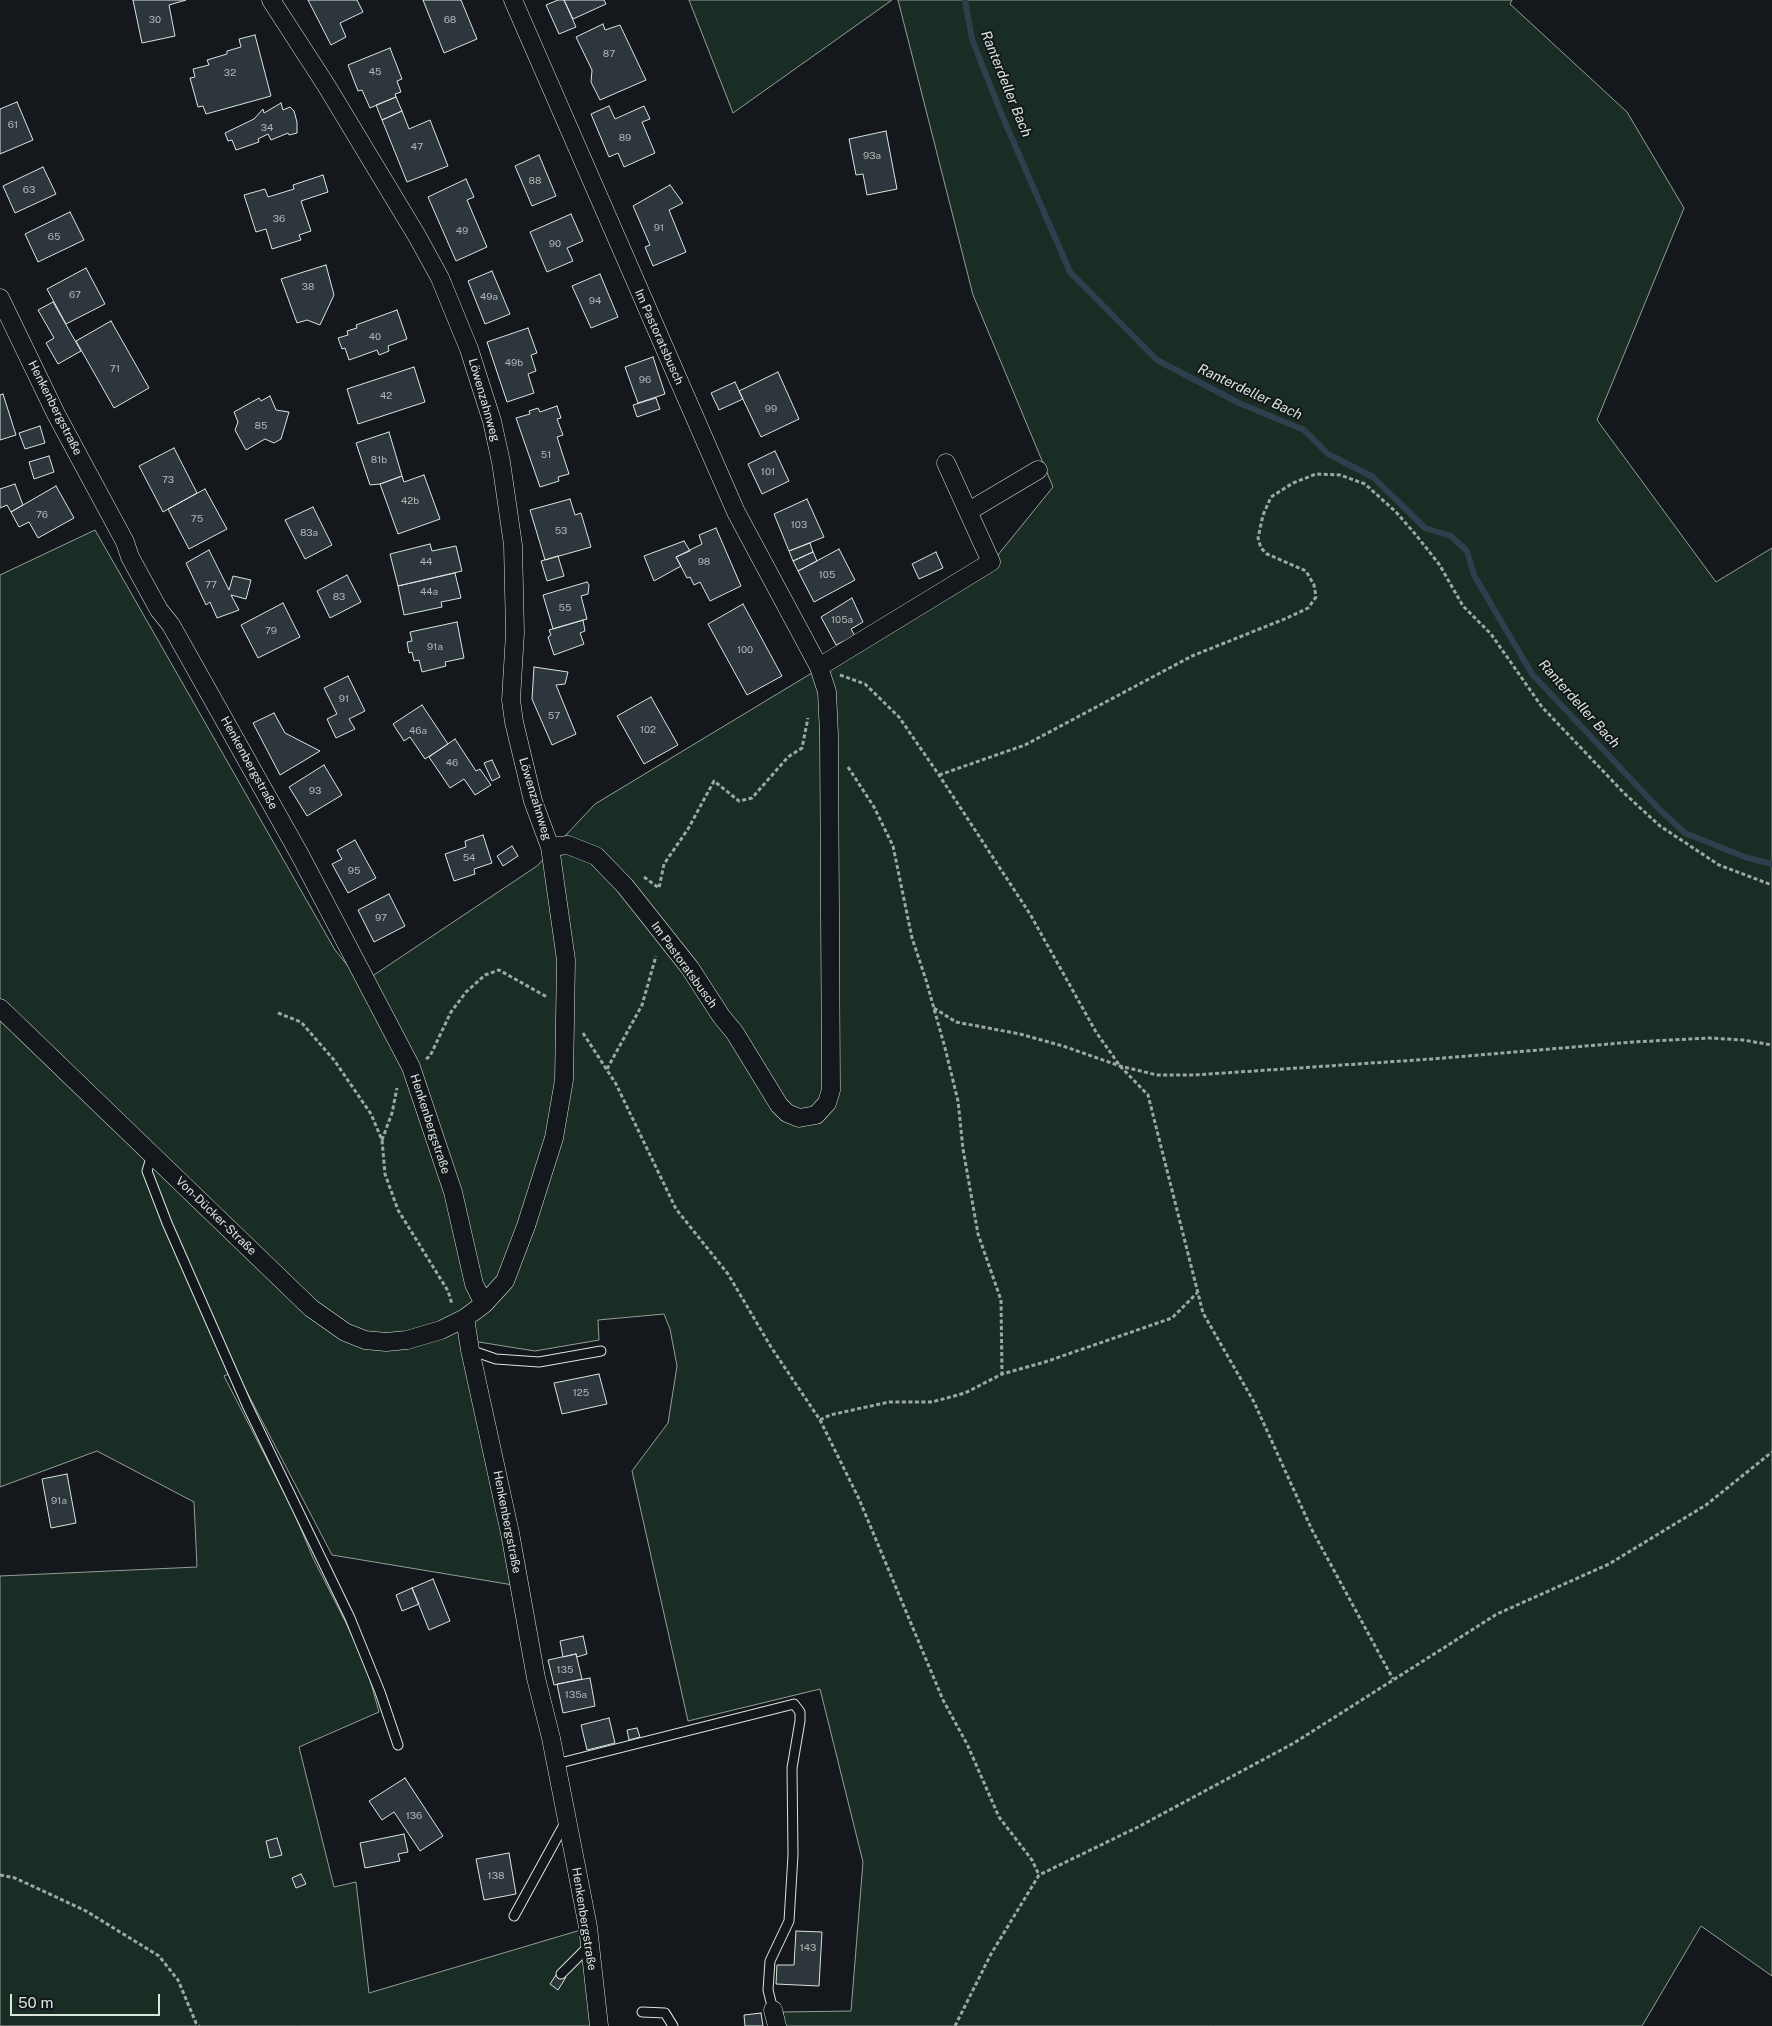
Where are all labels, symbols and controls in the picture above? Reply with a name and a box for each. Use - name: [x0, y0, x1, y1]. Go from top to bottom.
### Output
- house number: 30: [149, 14, 161, 26]
- house number: 68: [444, 14, 456, 26]
- water label: Ranterdeller Bach: [977, 28, 1035, 140]
- house number: 87: [603, 48, 615, 60]
- house number: 45: [369, 66, 381, 78]
- house number: 32: [224, 67, 236, 79]
- house number: 61: [8, 119, 18, 131]
- house number: 34: [261, 122, 273, 134]
- house number: 89: [619, 132, 631, 144]
- house number: 47: [411, 141, 423, 153]
- house number: 93a: [863, 150, 881, 162]
- house number: 88: [529, 175, 541, 187]
- house number: 63: [23, 184, 35, 196]
- house number: 36: [273, 213, 285, 225]
- house number: 91: [654, 222, 664, 234]
- house number: 49: [456, 225, 468, 237]
- house number: 65: [48, 231, 60, 243]
- house number: 90: [549, 238, 561, 250]
- house number: 38: [302, 281, 314, 293]
- street label: Im Pastoratsbusch: [631, 287, 687, 387]
- house number: 67: [69, 289, 81, 301]
- house number: 49a: [480, 291, 498, 303]
- house number: 94: [589, 295, 601, 307]
- house number: 40: [369, 331, 381, 343]
- street label: Löwenzahnweg: [465, 357, 503, 443]
- house number: 49b: [505, 357, 523, 369]
- street label: Henkenbergstraße: [25, 358, 85, 458]
- water label: Ranterdeller Bach: [1195, 360, 1305, 424]
- house number: 71: [110, 363, 120, 375]
- house number: 96: [639, 374, 651, 386]
- house number: 42: [380, 390, 392, 402]
- house number: 99: [765, 403, 777, 415]
- house number: 85: [255, 420, 267, 432]
- house number: 51: [541, 449, 551, 461]
- house number: 81b: [371, 454, 387, 466]
- house number: 101: [761, 466, 775, 478]
- house number: 73: [162, 474, 174, 486]
- house number: 42b: [401, 495, 419, 507]
- house number: 76: [36, 509, 48, 521]
- house number: 75: [191, 513, 203, 525]
- house number: 103: [791, 519, 807, 531]
- house number: 53: [555, 525, 567, 537]
- house number: 83a: [300, 527, 318, 539]
- house number: 44: [420, 556, 432, 568]
- house number: 98: [698, 556, 710, 568]
- house number: 105: [819, 569, 835, 581]
- house number: 77: [205, 579, 217, 591]
- house number: 44a: [420, 586, 438, 598]
- house number: 83: [333, 591, 345, 603]
- house number: 55: [559, 602, 571, 614]
- house number: 105a: [831, 614, 853, 626]
- house number: 79: [265, 625, 277, 637]
- house number: 91a: [427, 641, 443, 653]
- house number: 100: [737, 644, 753, 656]
- water label: Ranterdeller Bach: [1535, 656, 1623, 752]
- house number: 91: [339, 693, 349, 705]
- house number: 57: [548, 710, 560, 722]
- street label: Henkenbergstraße: [217, 714, 281, 812]
- house number: 102: [640, 724, 656, 736]
- house number: 46a: [409, 725, 427, 737]
- street label: Löwenzahnweg: [516, 756, 554, 842]
- house number: 46: [446, 757, 458, 769]
- house number: 93: [309, 785, 321, 797]
- house number: 54: [463, 852, 475, 864]
- house number: 95: [348, 865, 360, 877]
- house number: 97: [375, 912, 387, 924]
- street label: Im Pastoratsbusch: [648, 919, 720, 1011]
- street label: Henkenbergstraße: [407, 1072, 453, 1176]
- street label: Von-Dücker-Straße: [173, 1174, 259, 1258]
- house number: 125: [573, 1387, 589, 1399]
- street label: Henkenbergstraße: [490, 1469, 524, 1575]
- house number: 91a: [51, 1495, 67, 1507]
- house number: 135: [557, 1664, 573, 1676]
- house number: 135a: [565, 1689, 587, 1701]
- house number: 136: [406, 1810, 422, 1822]
- street label: Henkenbergstraße: [569, 1866, 599, 1972]
- house number: 138: [488, 1870, 504, 1882]
- house number: 143: [800, 1942, 816, 1954]
- scale bar: [12, 1984, 162, 2016]
- text: 50 m: [18, 1994, 53, 2011]

